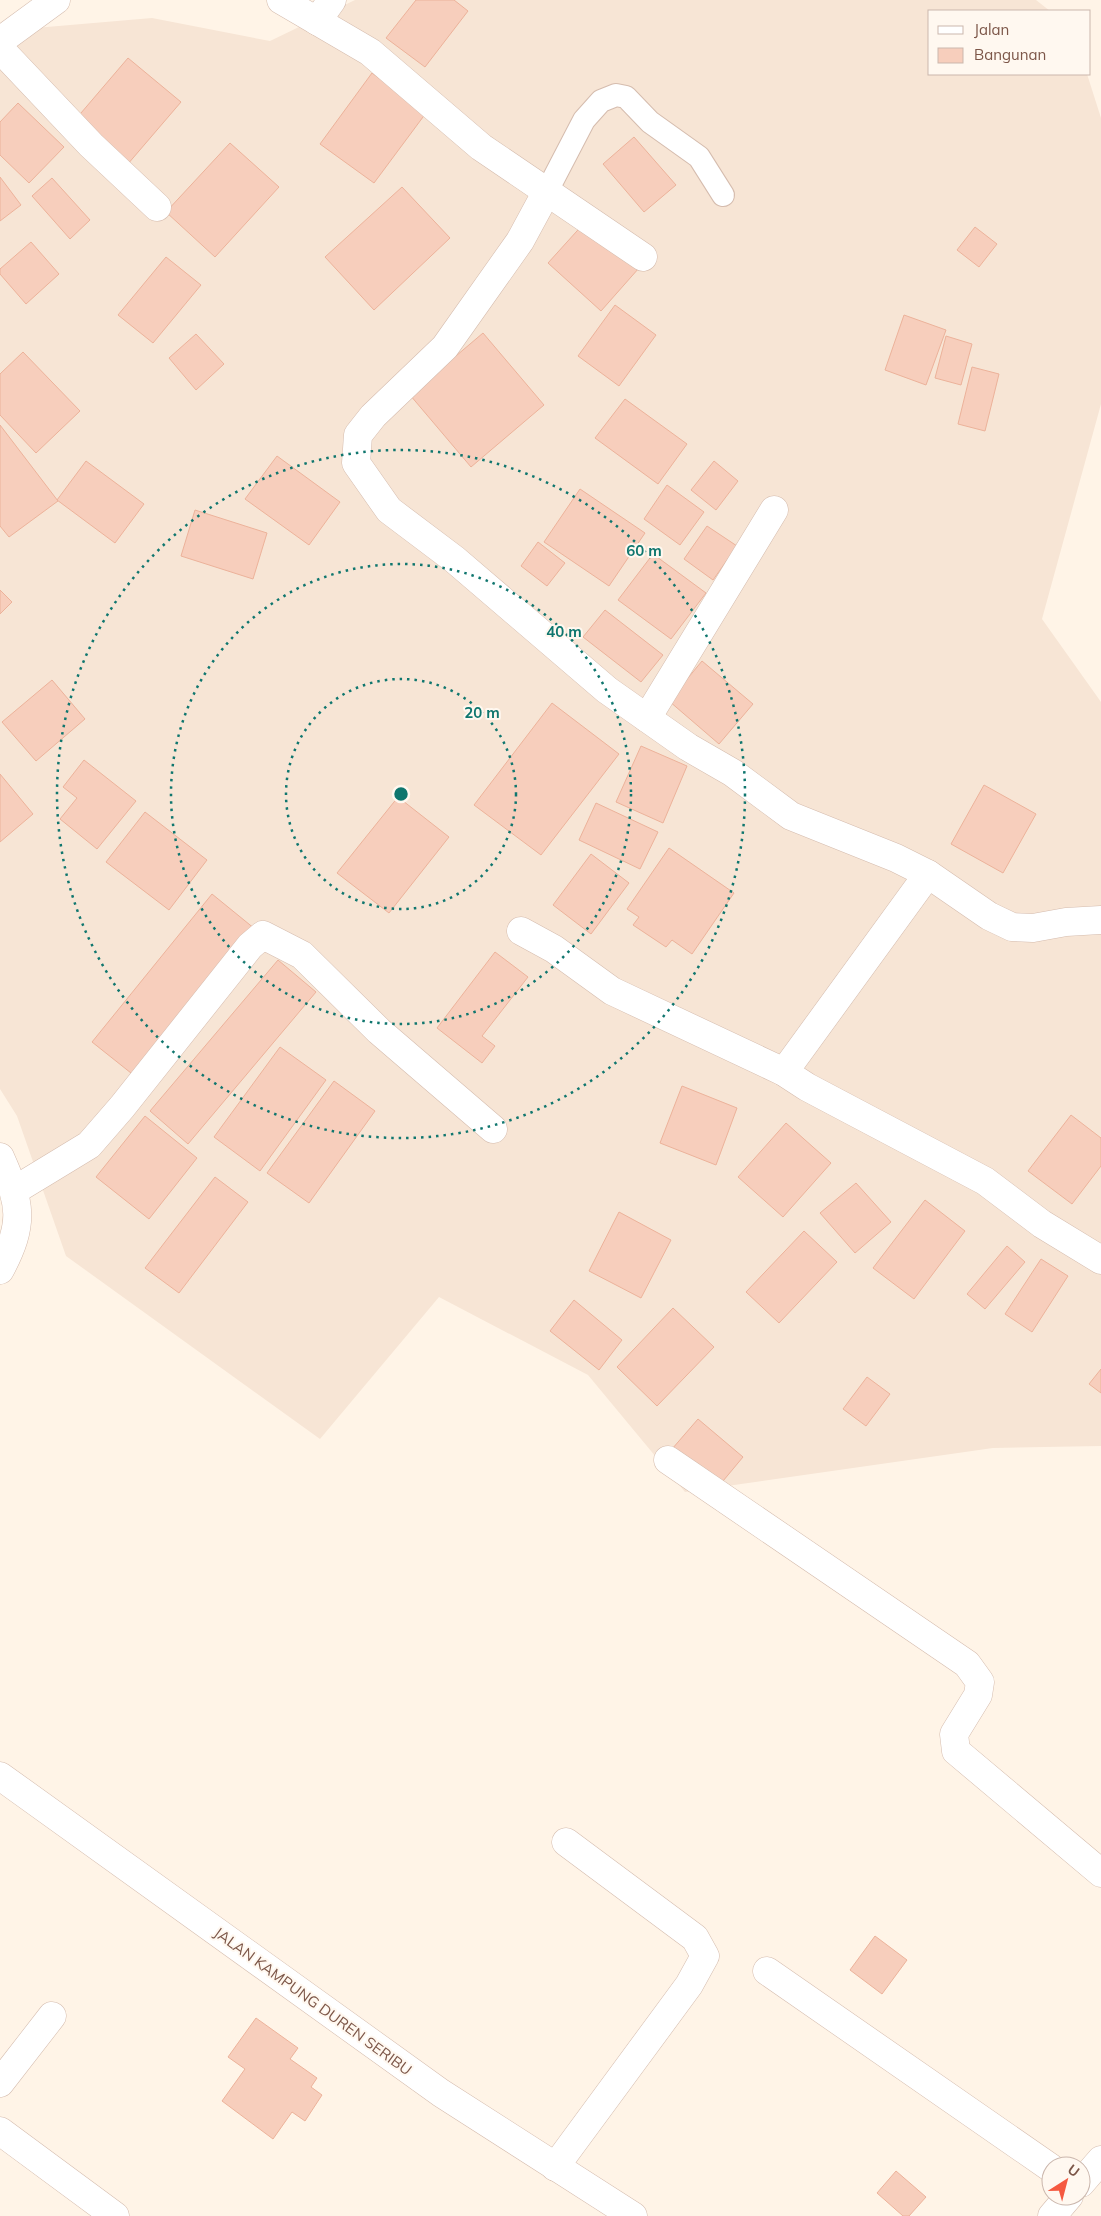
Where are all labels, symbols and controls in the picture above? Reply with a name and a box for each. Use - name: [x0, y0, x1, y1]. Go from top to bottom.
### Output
- legend: [928, 10, 1091, 75]
- text: Jalan: [974, 20, 1009, 39]
- text: Bangunan: [974, 45, 1046, 64]
- text: 60 m: [626, 541, 662, 560]
- text: 40 m: [546, 622, 582, 641]
- text: 20 m: [464, 703, 500, 722]
- centre of rings: [392, 785, 410, 803]
- street label: JALAN KAMPUNG DUREN SERIBU: [210, 1923, 416, 2079]
- north arrow: [1041, 2156, 1091, 2206]
- text: U: [1064, 2160, 1083, 2181]

